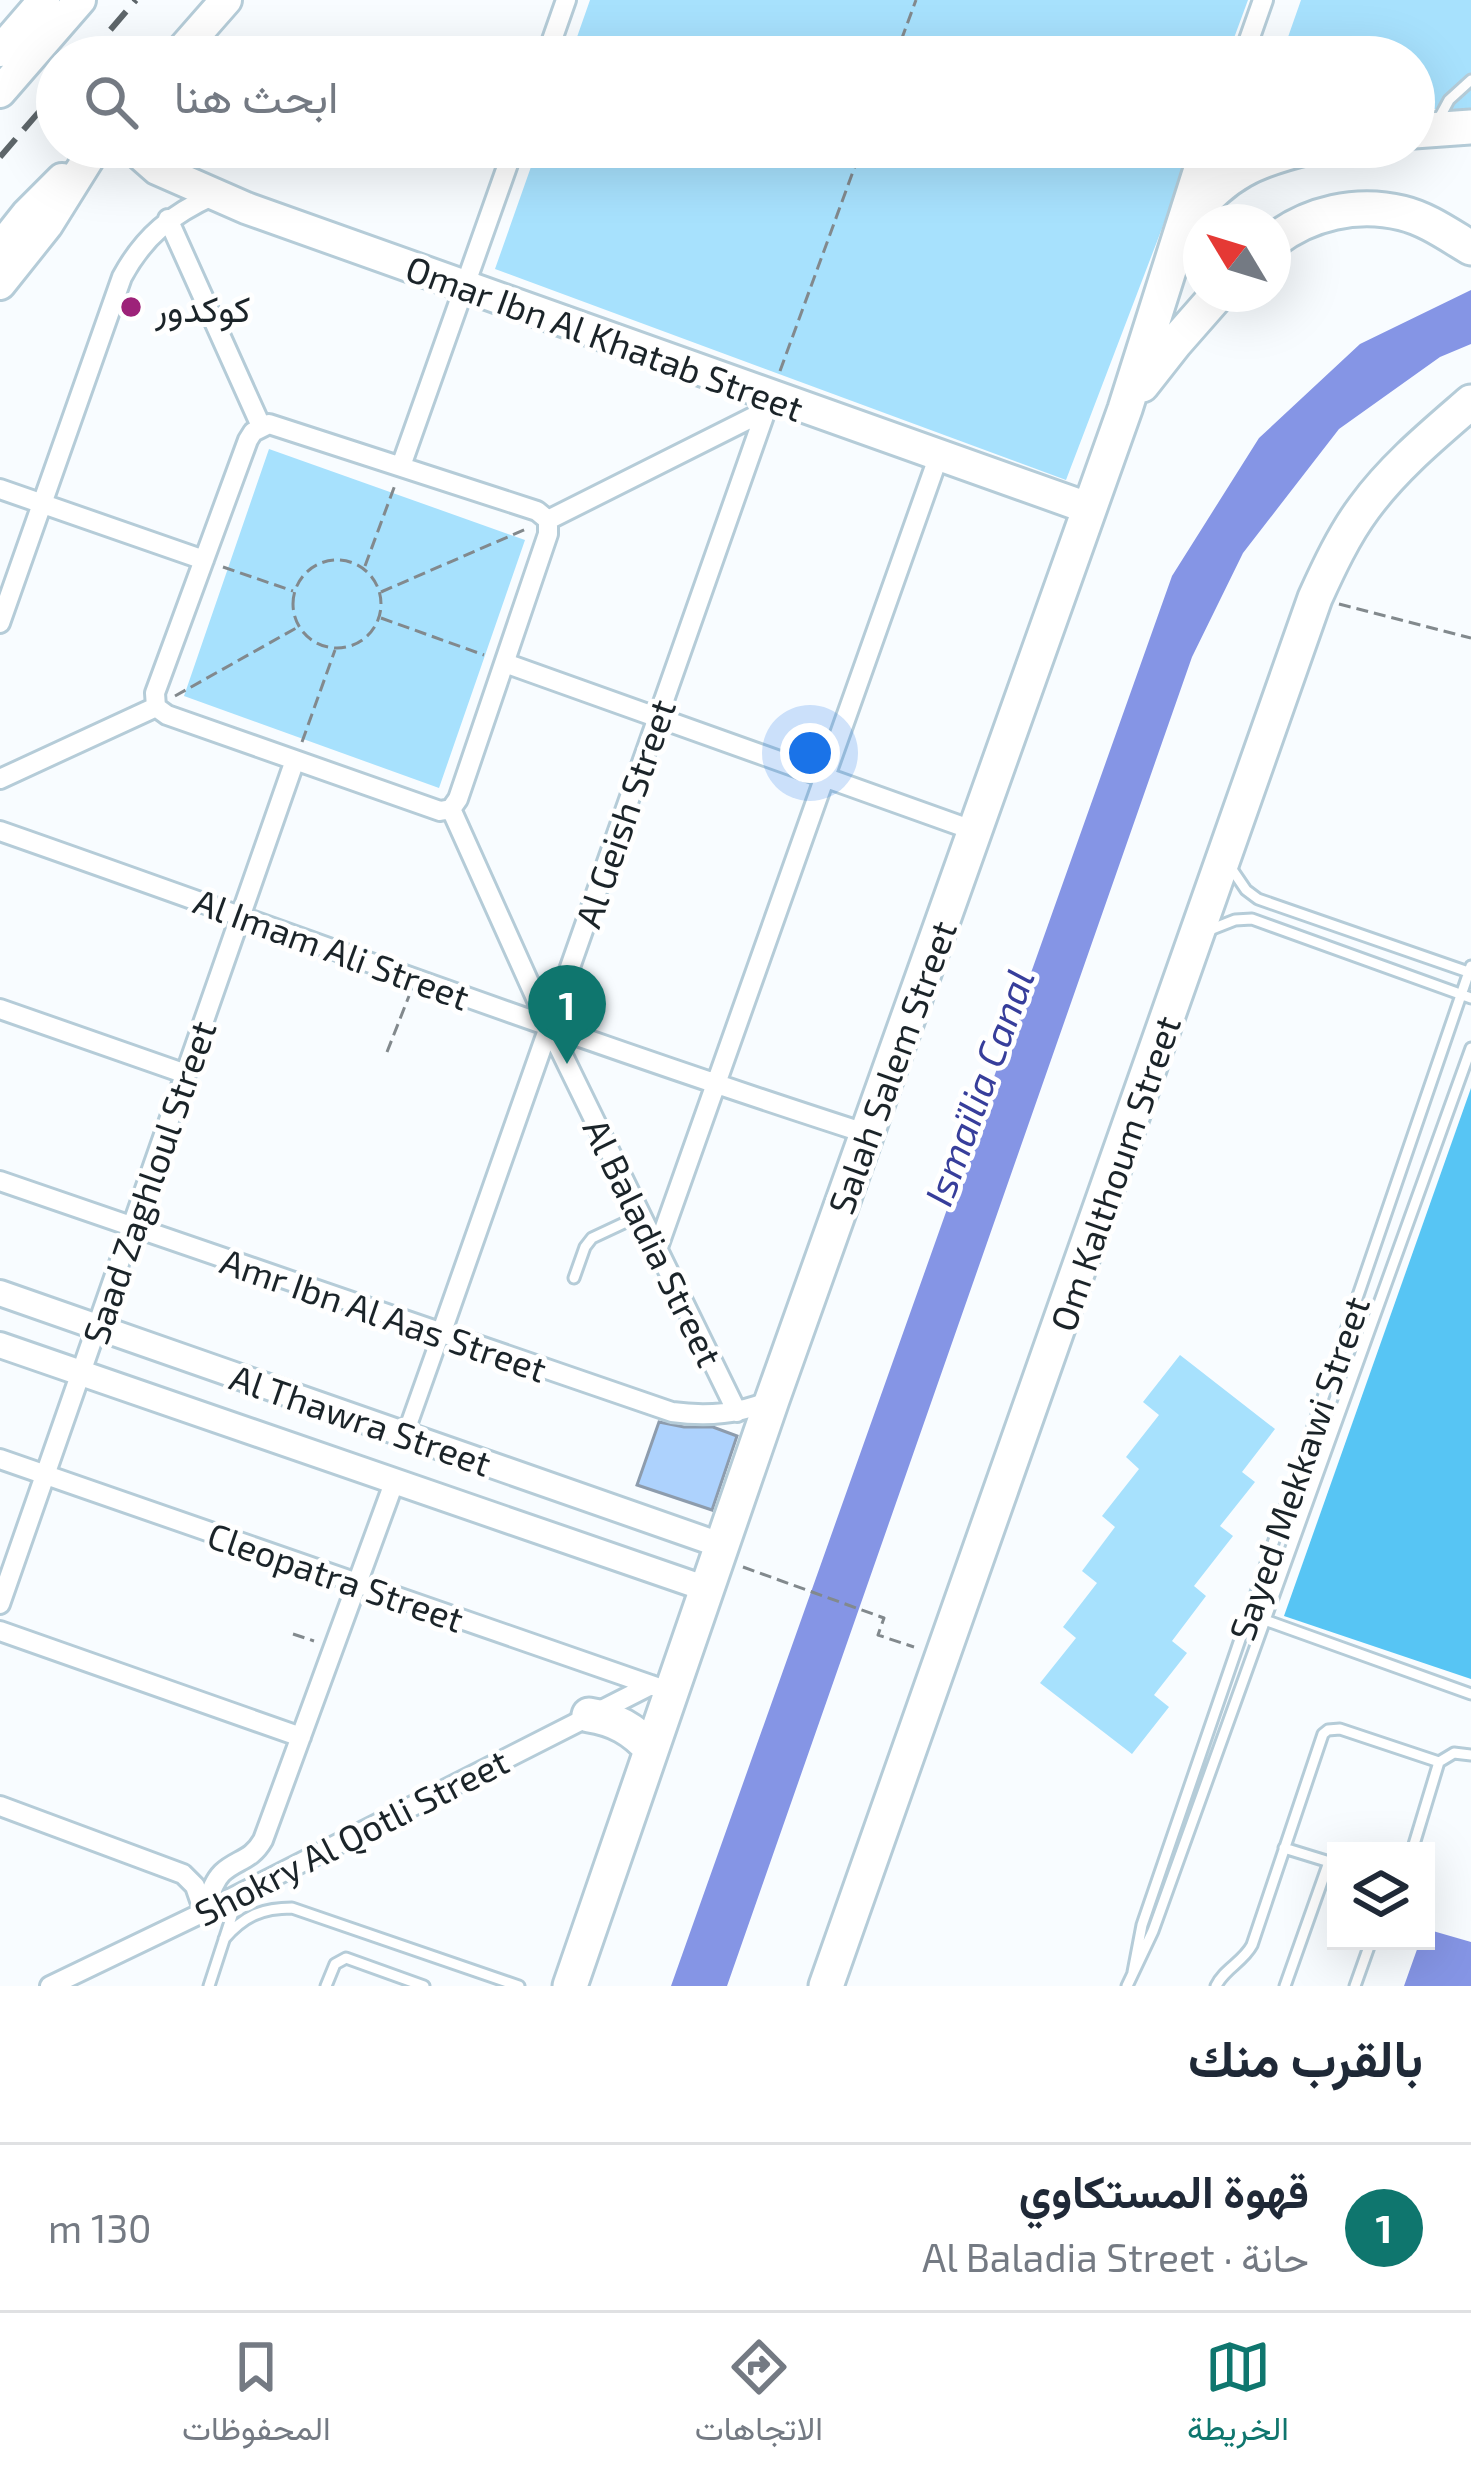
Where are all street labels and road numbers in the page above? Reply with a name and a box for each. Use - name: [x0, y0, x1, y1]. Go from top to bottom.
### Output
- street label: Omar Ibn Al Khatab Street: [401, 245, 809, 429]
- street label: Al Geish Street: [565, 693, 683, 933]
- street label: Al Imam Ali Street: [189, 878, 475, 1018]
- street label: Salah Salem Street: [818, 914, 964, 1220]
- street label: Om Kalthoum Street: [1040, 1010, 1188, 1336]
- street label: Saad Zaghloul Street: [72, 1015, 224, 1349]
- street label: Al Baladia Street: [575, 1111, 733, 1373]
- street label: Amr Ibn Al Aas Street: [216, 1238, 552, 1390]
- street label: Sayed Mekkawi Street: [1219, 1290, 1377, 1646]
- street label: Al Thawra Street: [225, 1354, 497, 1484]
- street label: Cleopatra Street: [202, 1512, 470, 1640]
- street label: Shokry Al Qotli Street: [187, 1738, 515, 1934]

